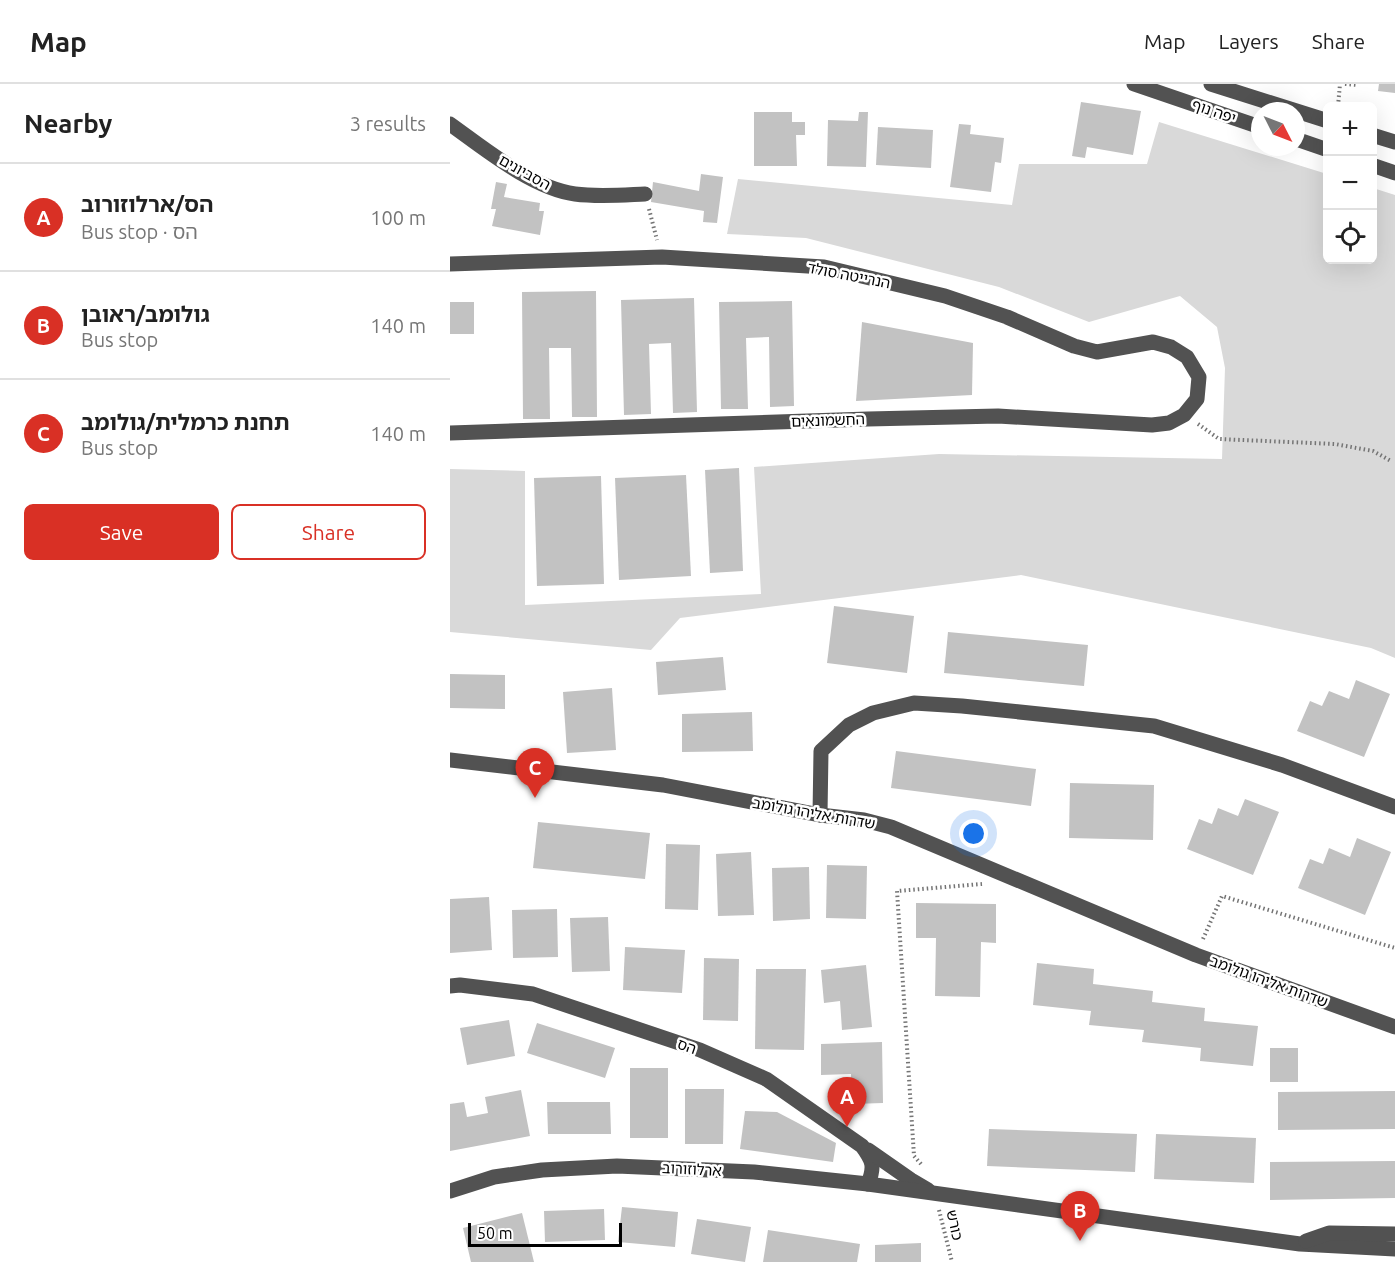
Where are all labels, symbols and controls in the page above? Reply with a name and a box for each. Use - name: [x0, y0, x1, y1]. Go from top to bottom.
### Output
- text: Map: [30, 26, 87, 57]
- text: Map: [1144, 29, 1185, 53]
- text: Layers: [1218, 29, 1279, 53]
- text: Share: [1312, 29, 1365, 53]
- street label: יפה נוף: [1190, 96, 1238, 126]
- north arrow: [1251, 102, 1305, 156]
- map controls: [1323, 102, 1377, 264]
- button: +: [1323, 102, 1377, 156]
- text: Nearby: [24, 109, 112, 138]
- text: 3 results: [350, 112, 426, 135]
- street label: הסביונים: [496, 151, 554, 193]
- button: −: [1323, 156, 1377, 210]
- text: הס/ארלוזורוב: [81, 191, 213, 216]
- text: A: [36, 206, 51, 229]
- text: 100 m: [370, 206, 426, 229]
- button: locate: [1323, 210, 1377, 264]
- text: Bus stop · הס: [81, 220, 198, 243]
- street label: הנרייטה סולד: [806, 259, 892, 291]
- text: גולומב/ראובן: [81, 301, 210, 326]
- text: B: [37, 314, 50, 337]
- text: 140 m: [370, 314, 426, 337]
- text: Bus stop: [81, 328, 158, 351]
- text: תחנת כרמלית/גולומב: [81, 409, 290, 434]
- street label: החשמונאים: [791, 410, 865, 430]
- text: C: [37, 422, 50, 445]
- text: 140 m: [370, 422, 426, 445]
- text: Bus stop: [81, 436, 158, 459]
- button: Save: [24, 504, 219, 560]
- button: Share: [231, 504, 426, 560]
- pin: C: [516, 748, 554, 798]
- street label: שדרות אליהו גולומב: [751, 794, 877, 832]
- your location: [959, 819, 988, 848]
- street label: שדרות אליהו גולומב: [1208, 952, 1330, 1010]
- street label: הס: [675, 1035, 699, 1057]
- pin: A: [828, 1078, 866, 1127]
- street label: ארלוזורוב: [662, 1159, 722, 1179]
- pin: B: [1060, 1192, 1100, 1241]
- street label: כורש: [943, 1208, 967, 1242]
- scale bar: [468, 1220, 622, 1248]
- text: 50 m: [477, 1224, 513, 1242]

